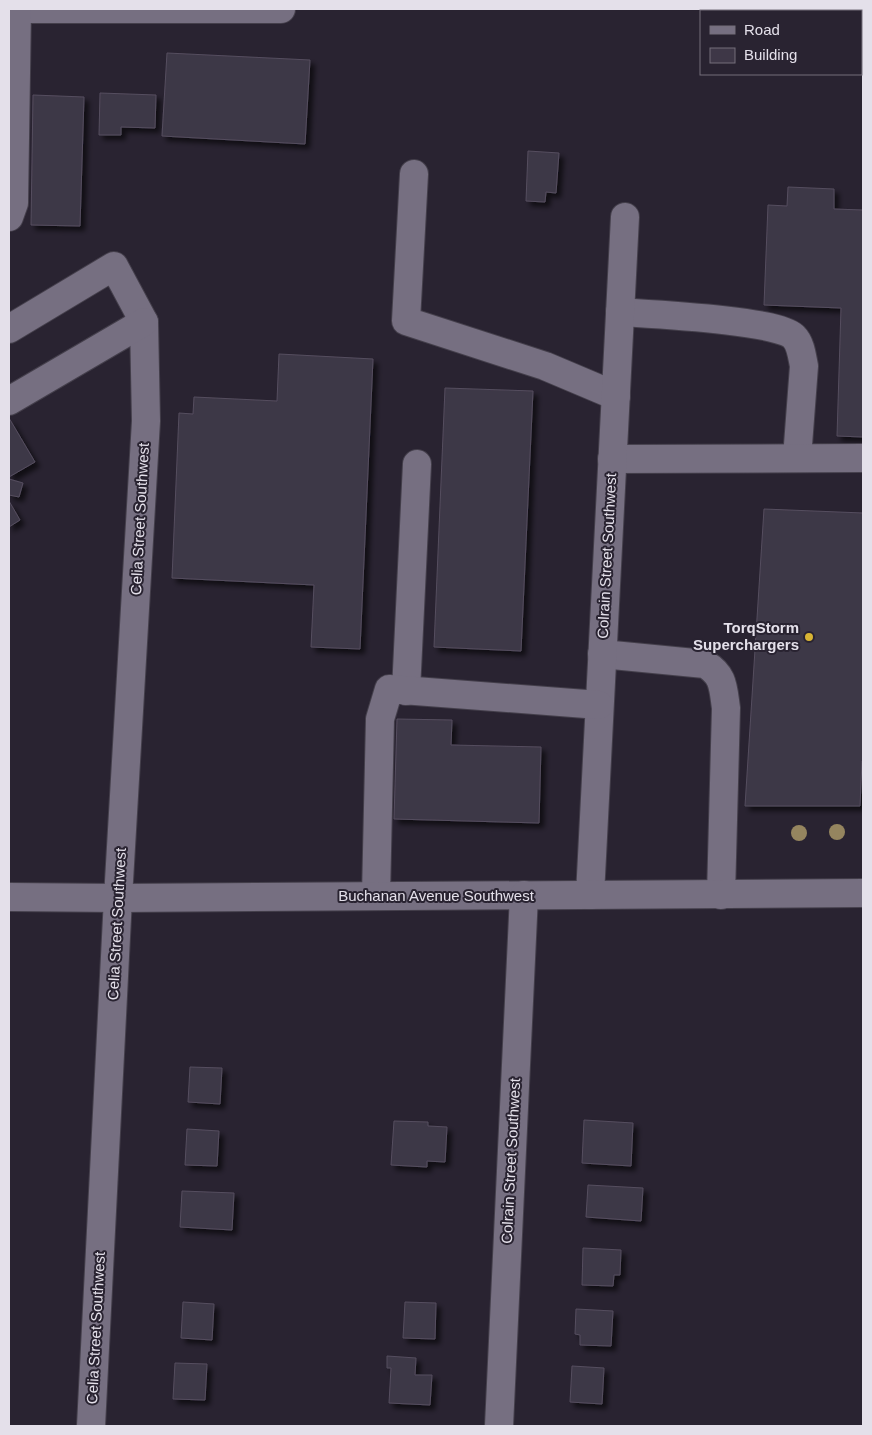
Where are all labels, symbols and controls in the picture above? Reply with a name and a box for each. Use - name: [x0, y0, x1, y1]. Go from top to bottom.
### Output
- legend: [700, 10, 862, 75]
- text: Road: [744, 21, 780, 38]
- text: Building: [744, 46, 797, 63]
- street label: Celia Street Southwest: [127, 442, 152, 596]
- street label: Colrain Street Southwest: [594, 472, 619, 639]
- place label: TorqStorm Superchargers: [693, 619, 799, 653]
- marker: TorqStorm Superchargers: [803, 631, 815, 643]
- street label: Celia Street Southwest: [104, 847, 129, 1001]
- street label: Buchanan Avenue Southwest: [338, 887, 535, 904]
- street label: Colrain Street Southwest: [498, 1077, 523, 1244]
- street label: Celia Street Southwest: [83, 1251, 108, 1405]

